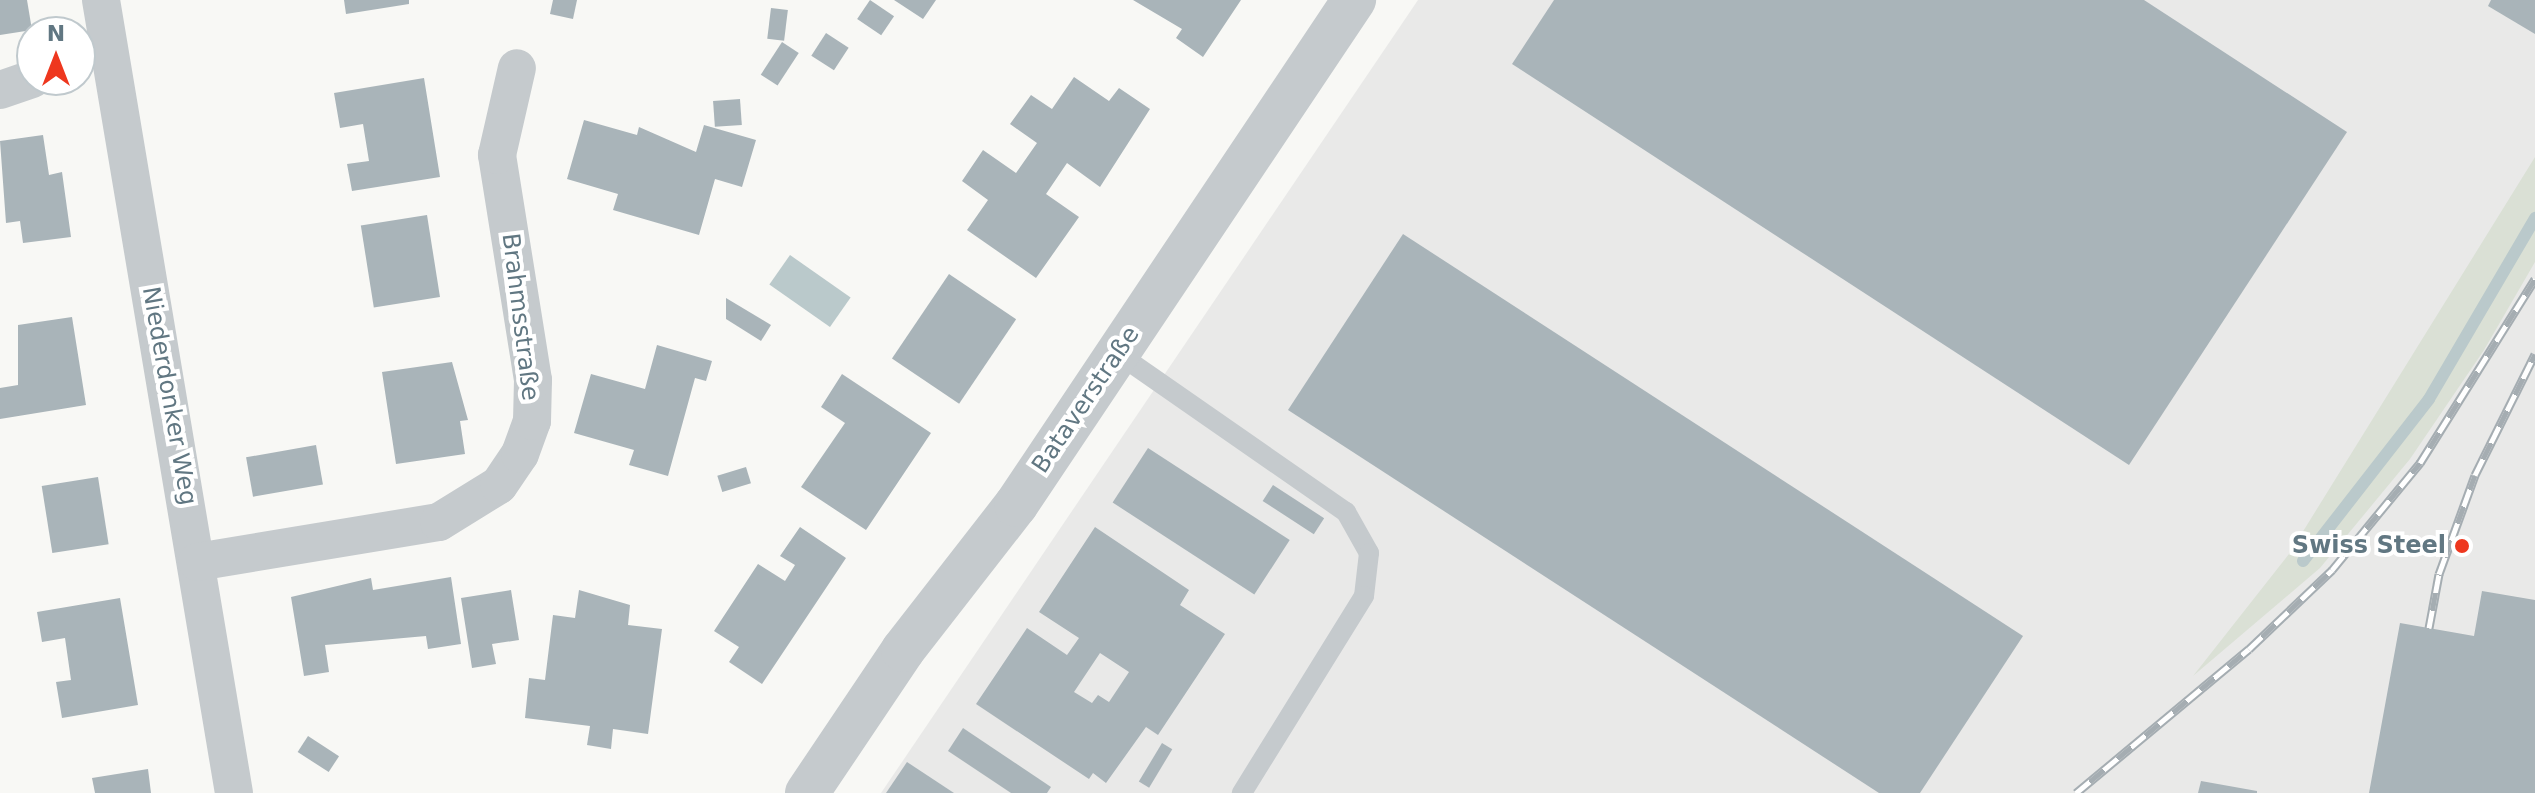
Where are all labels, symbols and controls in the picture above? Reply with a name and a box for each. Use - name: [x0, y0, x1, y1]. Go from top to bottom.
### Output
- north arrow: [16, 16, 96, 96]
- text: N: [47, 21, 65, 46]
- street label: Brahmsstraße: [495, 232, 545, 402]
- street label: Niederdonker Weg: [136, 284, 202, 508]
- street label: Bataverstraße: [1026, 321, 1146, 479]
- place label: Swiss Steel: [2292, 532, 2446, 560]
- marker: Swiss Steel: [2453, 537, 2471, 555]

